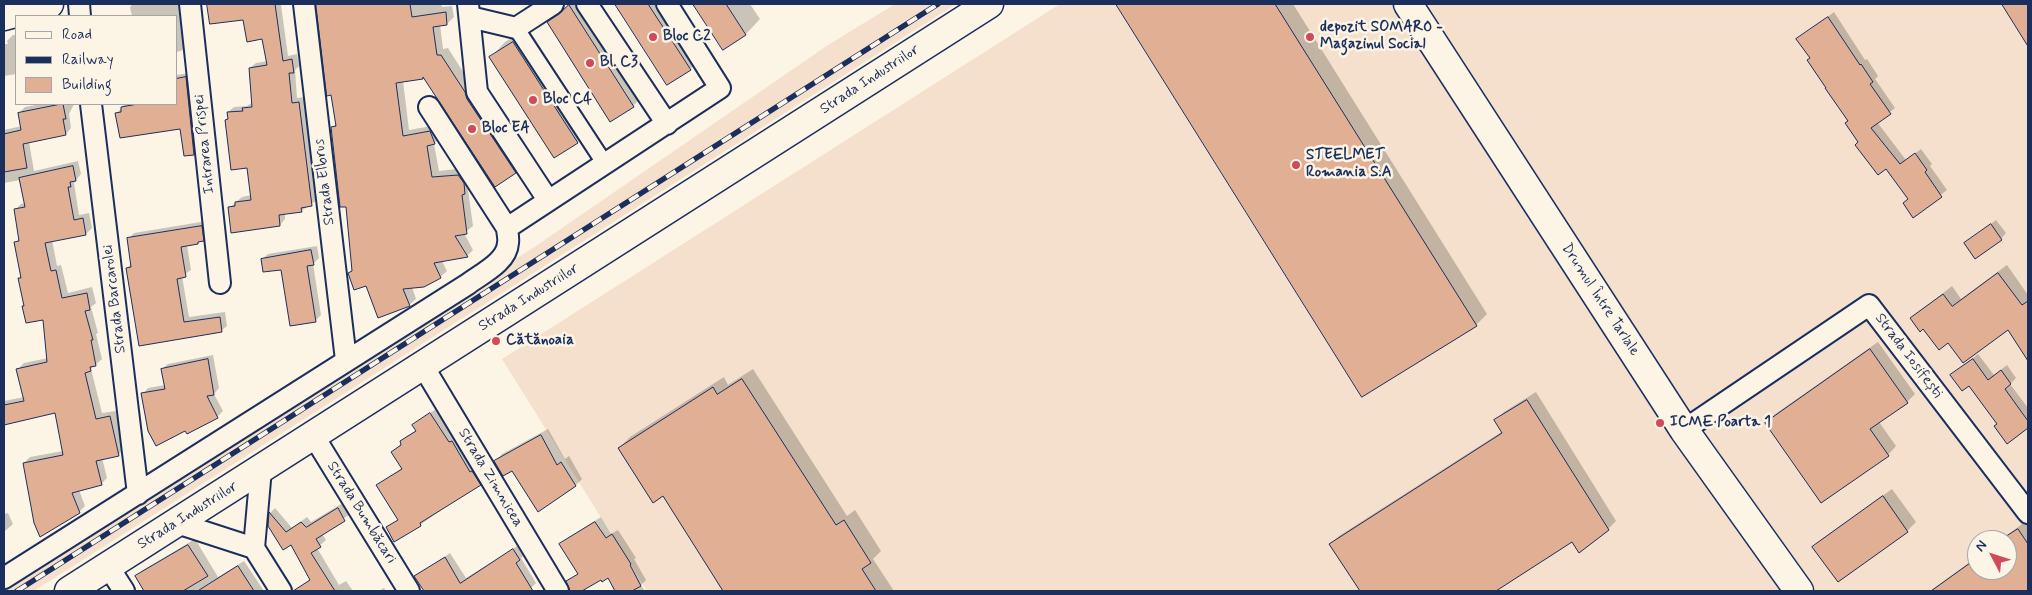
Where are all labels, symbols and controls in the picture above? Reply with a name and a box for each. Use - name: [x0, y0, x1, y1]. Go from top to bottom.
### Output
- legend: [15, 15, 178, 105]
- place label: depozit SOMARO - Magazinul Social: [1320, 19, 1443, 54]
- text: Road: [62, 25, 92, 45]
- place label: Bloc C2: [663, 28, 711, 46]
- marker: Bloc C2: [647, 31, 659, 43]
- marker: depozit SOMARO - Magazinul Social: [1304, 31, 1316, 43]
- street label: Strada Industriilor: [817, 41, 923, 119]
- text: Railway: [62, 50, 114, 70]
- place label: Bl. C3: [600, 54, 638, 72]
- marker: Bl. C3: [584, 57, 596, 69]
- text: Building: [62, 75, 112, 95]
- place label: Bloc C4: [543, 91, 592, 109]
- street label: Intrarea Prispei: [191, 93, 219, 195]
- marker: Bloc C4: [527, 94, 539, 106]
- place label: Bloc EA: [482, 120, 530, 138]
- marker: Bloc EA: [466, 123, 478, 135]
- street label: Strada Elbrus: [311, 138, 339, 226]
- place label: STEELMET Romania S.A: [1306, 147, 1392, 182]
- marker: STEELMET Romania S.A: [1290, 159, 1302, 171]
- street label: Drumul Între Tarlale: [1557, 240, 1643, 360]
- street label: Strada Barcarolei: [99, 244, 131, 354]
- street label: Strada Industriilor: [476, 260, 582, 336]
- street label: Strada Iosifești: [1870, 310, 1946, 402]
- place label: Cătănoaia: [506, 332, 574, 350]
- marker: Cătănoaia: [490, 335, 502, 347]
- place label: ICME Poarta 1: [1670, 414, 1771, 432]
- marker: ICME Poarta 1: [1654, 417, 1666, 429]
- street label: Strada Zimnicea: [453, 425, 527, 531]
- street label: Strada Bumbăcari: [322, 459, 400, 567]
- street label: Strada Industriilor: [135, 478, 241, 554]
- north arrow: [1967, 530, 2017, 580]
- text: N: [1971, 537, 1991, 555]

